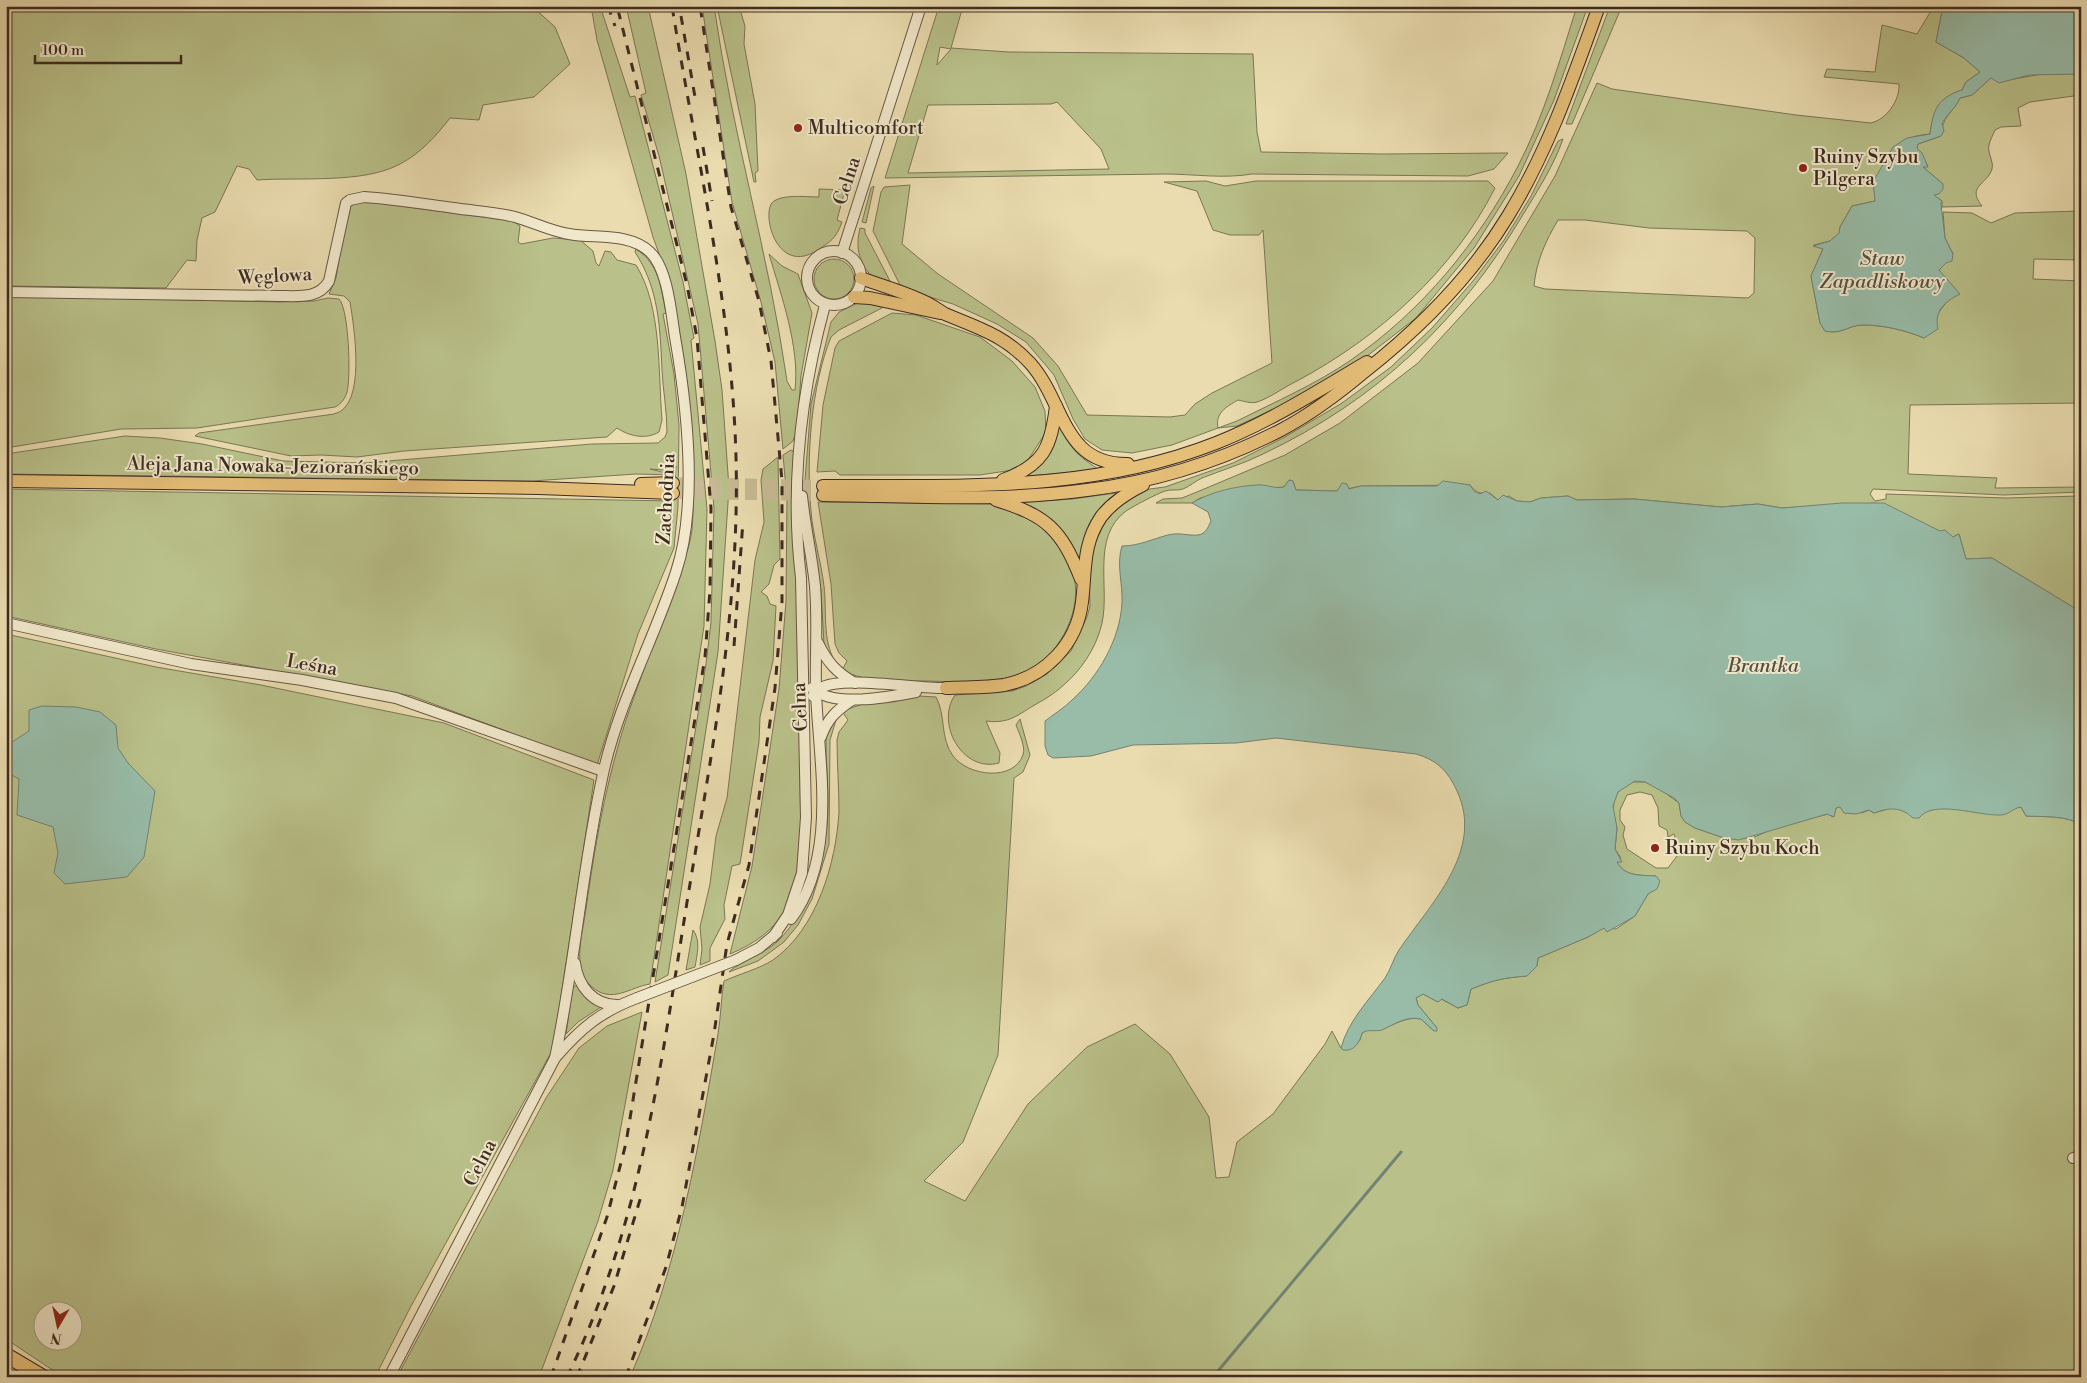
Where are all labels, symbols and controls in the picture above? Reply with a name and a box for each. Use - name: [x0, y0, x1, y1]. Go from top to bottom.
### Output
- scale bar: [35, 32, 181, 64]
- text: 100 m: [42, 41, 84, 60]
- place label: Multicomfort: [808, 116, 924, 140]
- marker: Multicomfort: [792, 122, 804, 134]
- place label: Ruiny Szybu Pilgera: [1813, 145, 1919, 191]
- street label: Celna: [828, 154, 866, 208]
- marker: Ruiny Szybu Pilgera: [1797, 162, 1809, 174]
- water label: Staw Zapadliskowy: [1820, 247, 1945, 295]
- street label: Węglowa: [236, 262, 313, 290]
- street label: Aleja Jana Nowaka-Jeziorańskiego: [126, 451, 419, 481]
- street label: Zachodnia: [652, 452, 680, 545]
- street label: Leśna: [285, 649, 340, 681]
- water label: Brantka: [1726, 654, 1800, 679]
- street label: Celna: [787, 681, 813, 732]
- place label: Ruiny Szybu Koch: [1665, 836, 1820, 860]
- marker: Ruiny Szybu Koch: [1649, 842, 1661, 854]
- street label: Celna: [458, 1135, 502, 1190]
- north arrow: [32, 1300, 82, 1350]
- text: N: [49, 1328, 63, 1348]

